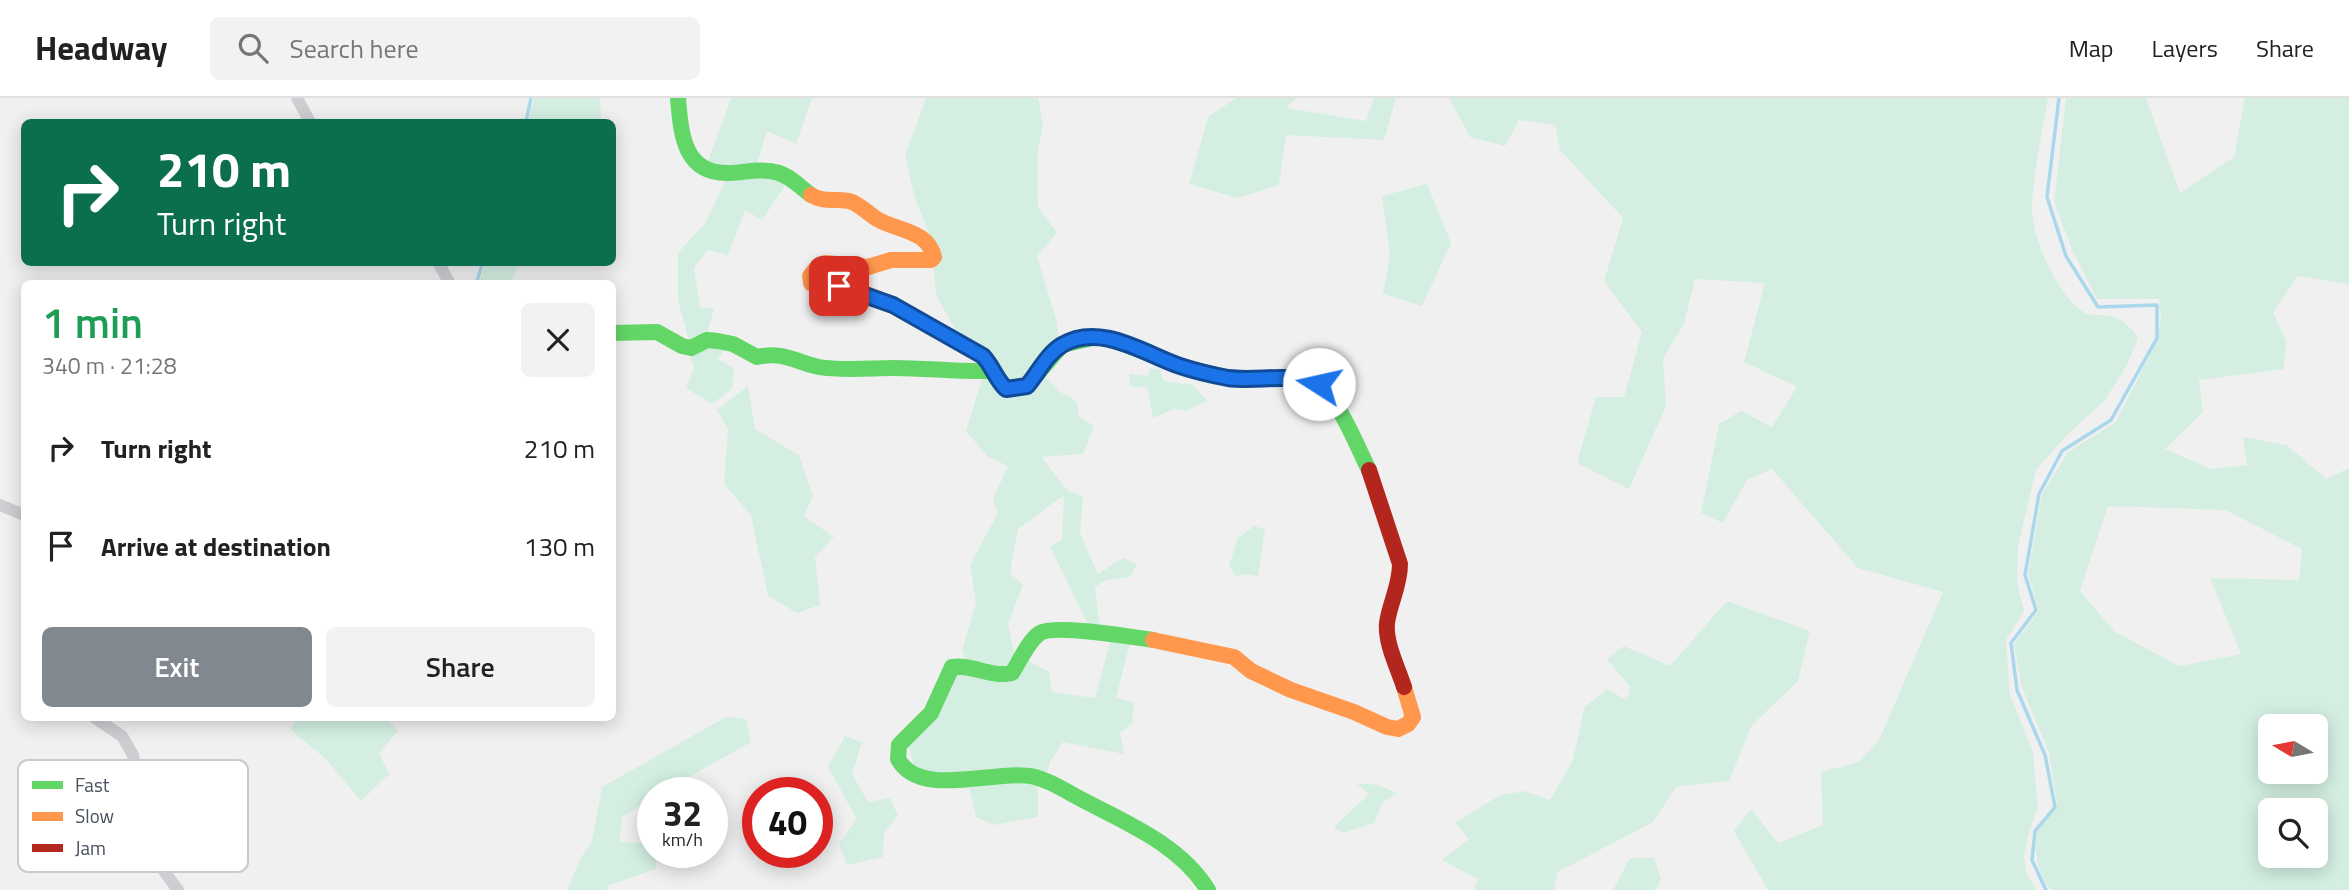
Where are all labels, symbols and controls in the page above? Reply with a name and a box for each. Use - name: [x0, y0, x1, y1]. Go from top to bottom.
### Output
- search box: [210, 17, 700, 80]
- text: Headway: [35, 23, 168, 73]
- icon: search: [234, 29, 272, 67]
- text: Search here: [290, 29, 419, 68]
- text: Map: [2069, 30, 2114, 66]
- text: Layers: [2152, 30, 2218, 66]
- text: Share: [2256, 30, 2314, 66]
- text: 210 m: [157, 131, 291, 206]
- icon: right: [42, 147, 133, 238]
- text: Turn right: [157, 199, 286, 247]
- pin: [809, 256, 869, 316]
- icon: arrive: [820, 267, 858, 305]
- text: 1 min: [42, 290, 143, 354]
- button: close: [521, 303, 595, 377]
- position arrow: [1282, 347, 1356, 421]
- text: 340 m · 21:28: [42, 348, 177, 383]
- icon: right: [42, 429, 80, 467]
- text: Turn right: [101, 429, 212, 468]
- text: 210 m: [524, 429, 595, 468]
- icon: arrive: [42, 527, 80, 565]
- text: Arrive at destination: [101, 527, 331, 566]
- text: 130 m: [524, 527, 595, 566]
- button: Exit: [42, 627, 312, 707]
- button: Share: [326, 627, 595, 707]
- north arrow: [2258, 714, 2328, 784]
- map controls: [2258, 714, 2328, 868]
- legend: [18, 760, 248, 872]
- text: Fast: [75, 770, 110, 799]
- speed limit sign: 40: [742, 777, 833, 868]
- text: 32: [663, 786, 702, 840]
- button: search: [2258, 798, 2328, 868]
- text: Slow: [75, 801, 114, 830]
- text: km/h: [662, 826, 703, 853]
- text: Jam: [75, 833, 106, 862]

